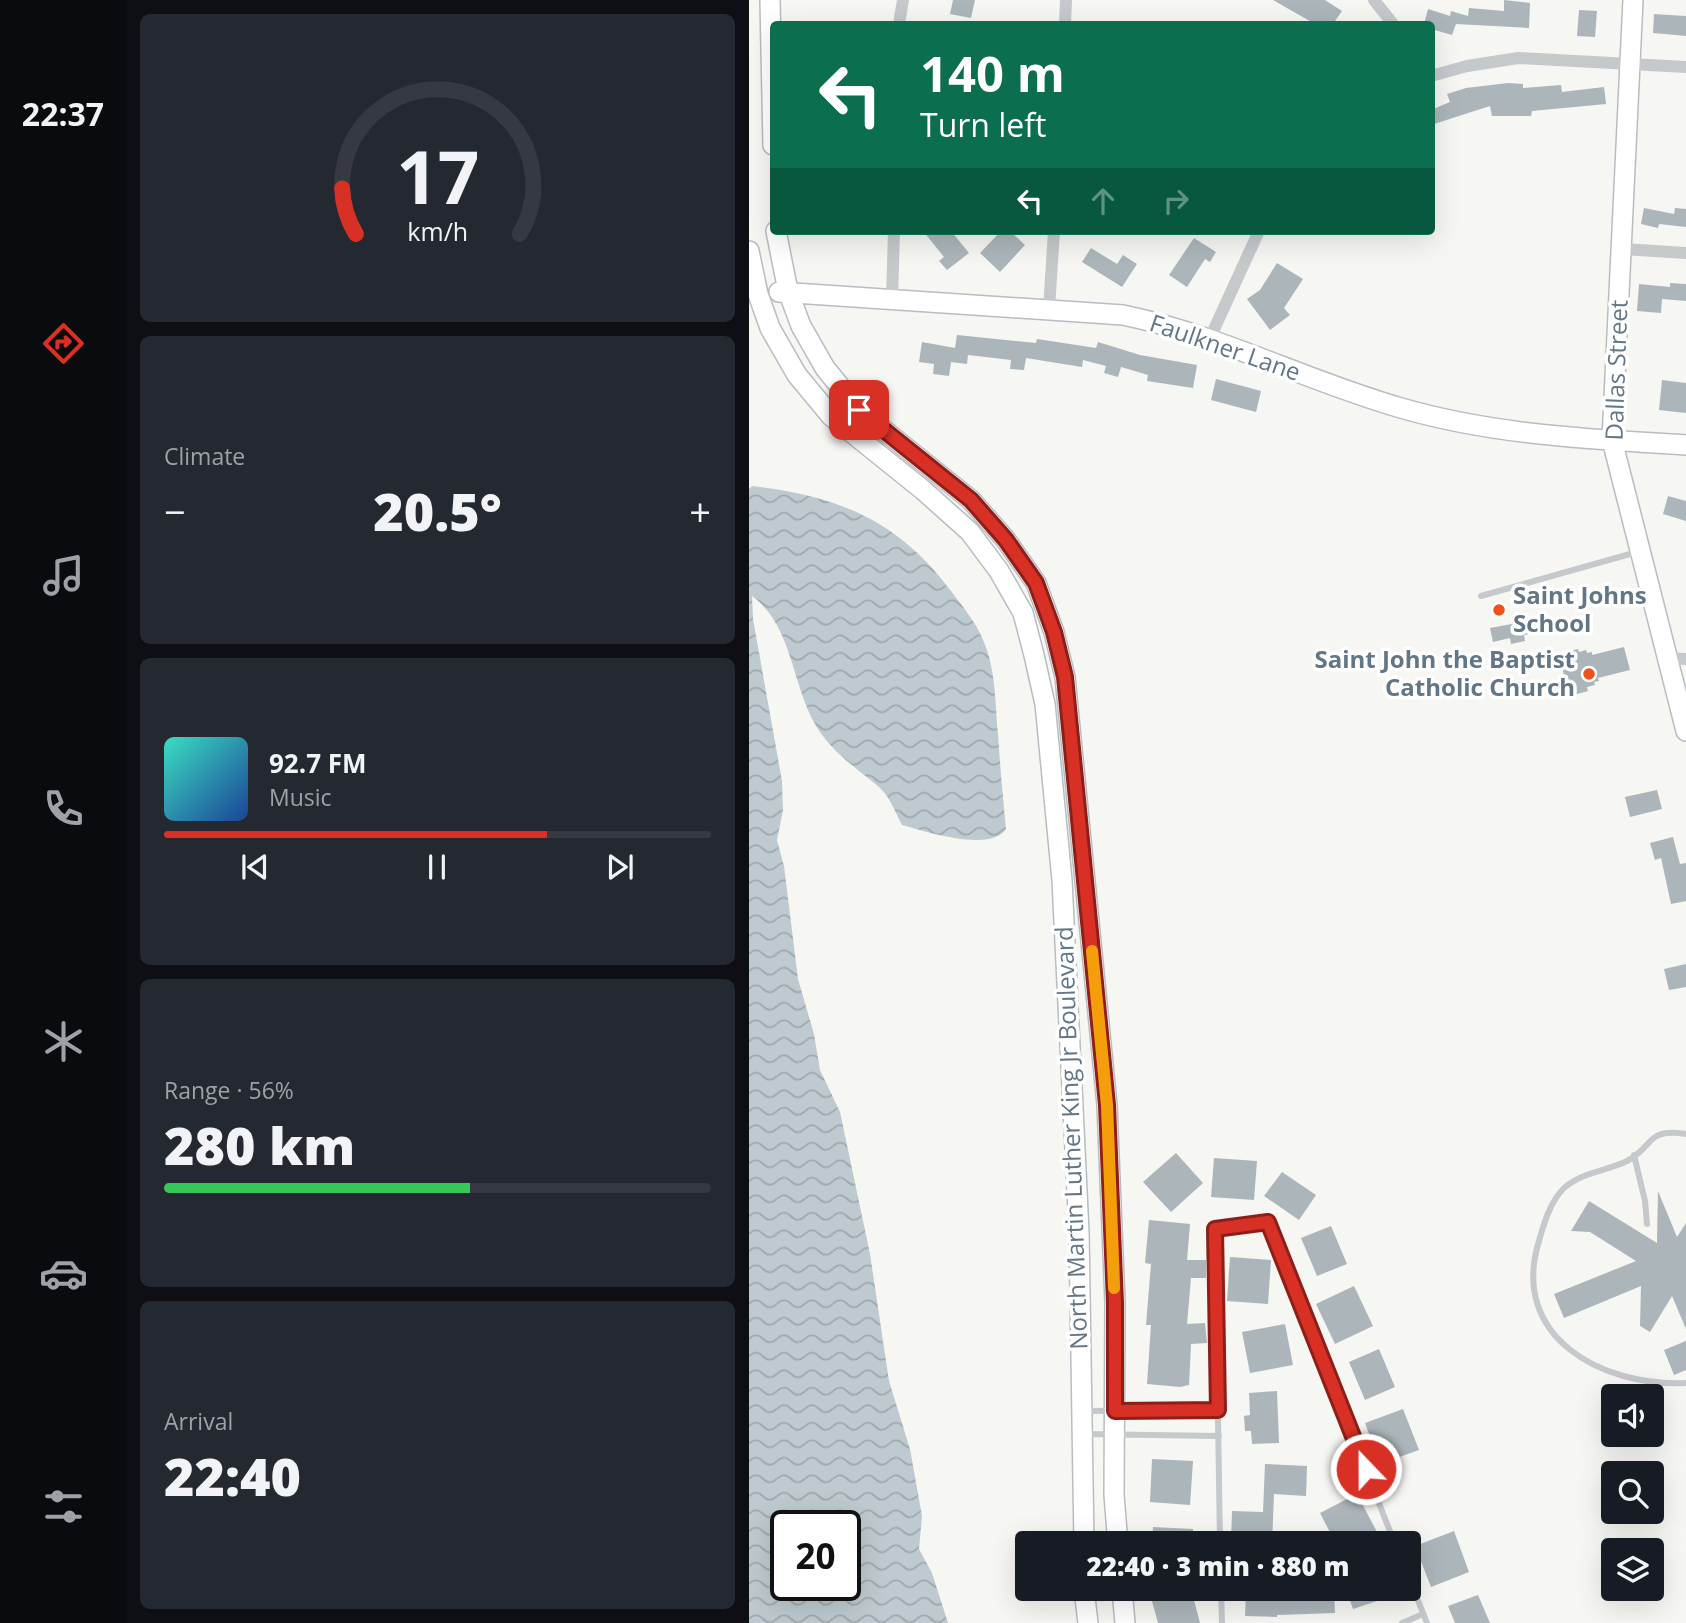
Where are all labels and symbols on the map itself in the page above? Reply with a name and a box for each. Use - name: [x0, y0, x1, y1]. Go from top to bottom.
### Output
- street label: Dallas Street: [1597, 299, 1634, 441]
- street label: Faulkner Lane: [1146, 305, 1305, 388]
- pin: [829, 380, 889, 440]
- place label: Saint Johns School: [1513, 578, 1647, 639]
- marker: Saint Johns School: [1491, 602, 1507, 618]
- place label: Saint John the Baptist Catholic Church: [1314, 642, 1575, 703]
- marker: Saint John the Baptist Catholic Church: [1581, 666, 1597, 682]
- street label: North Martin Luther King Jr Boulevard: [1047, 926, 1094, 1350]
- position arrow: [1329, 1432, 1403, 1506]
- speed limit sign: 20: [770, 1510, 861, 1601]

